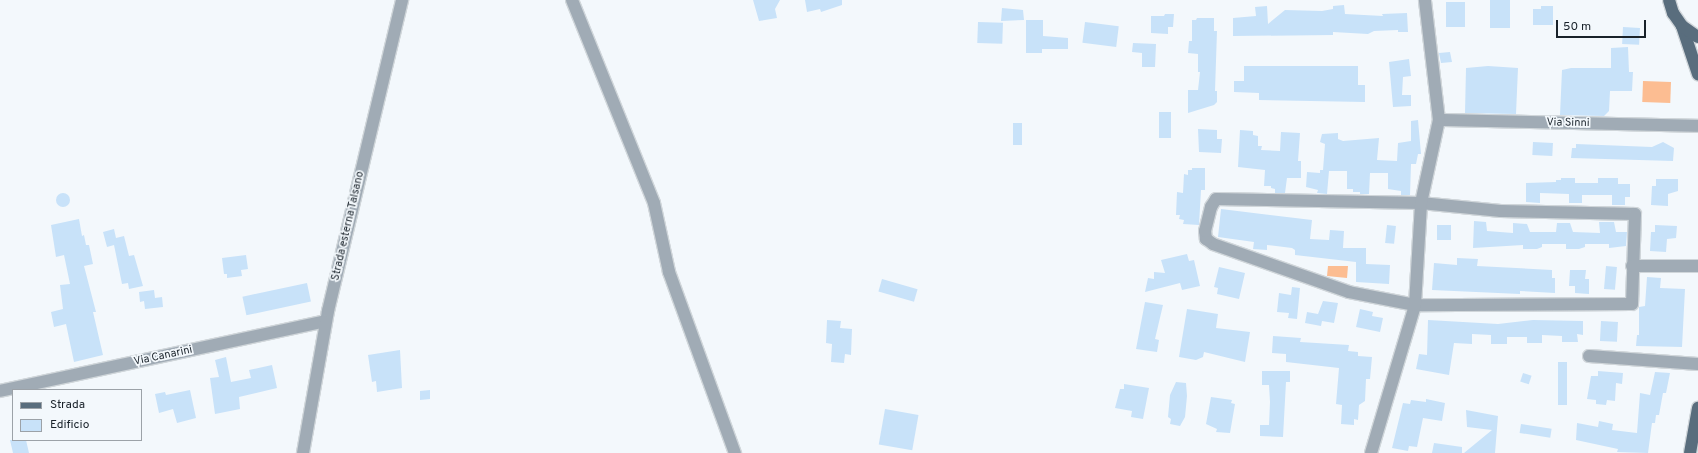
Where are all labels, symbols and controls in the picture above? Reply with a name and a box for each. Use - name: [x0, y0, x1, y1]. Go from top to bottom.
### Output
- scale bar: [1558, 12, 1648, 38]
- text: 50 m: [1563, 19, 1591, 35]
- street label: Via Sinni: [1546, 116, 1590, 130]
- street label: Strada esterna Talsano: [329, 170, 367, 282]
- street label: Via Canarini: [132, 343, 194, 369]
- legend: [12, 389, 142, 441]
- text: Strada: [50, 397, 85, 413]
- text: Edificio: [50, 417, 89, 433]

